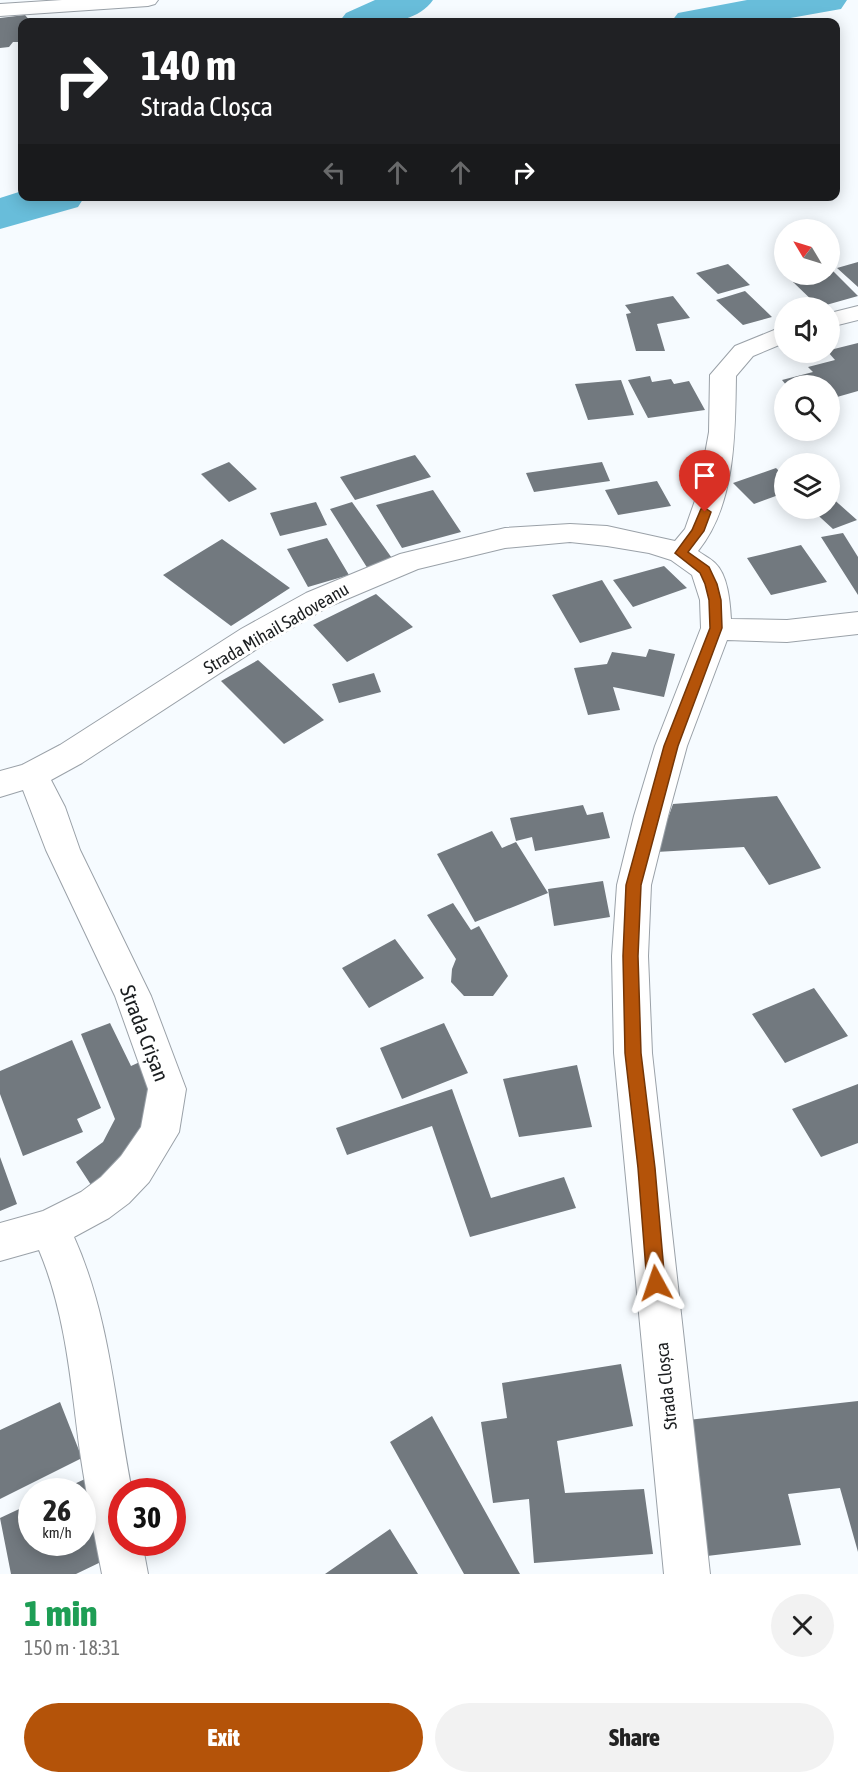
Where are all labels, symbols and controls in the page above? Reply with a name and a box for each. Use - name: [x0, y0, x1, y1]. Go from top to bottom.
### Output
- text: 140 m: [141, 41, 236, 89]
- icon: right: [42, 42, 120, 120]
- text: Strada Cloșca: [141, 91, 273, 122]
- icon: left: [318, 156, 351, 189]
- icon: ahead: [381, 156, 414, 189]
- icon: ahead: [444, 156, 477, 189]
- icon: right: [507, 156, 540, 189]
- north arrow: [774, 219, 840, 285]
- map controls: [774, 219, 840, 519]
- button: sound: [774, 297, 840, 363]
- button: search: [774, 375, 840, 441]
- pin: [679, 450, 730, 512]
- button: layers: [774, 453, 840, 519]
- icon: arrive: [688, 459, 721, 492]
- street label: Strada Mihail Sadoveanu: [200, 578, 352, 678]
- street label: Strada Crișan: [116, 982, 174, 1084]
- position arrow: [624, 1251, 688, 1315]
- street label: Strada Cloșca: [651, 1341, 681, 1431]
- speed limit sign: 30: [108, 1478, 186, 1556]
- text: 26: [43, 1493, 71, 1527]
- text: km/h: [42, 1524, 72, 1541]
- text: 1 min: [24, 1592, 98, 1634]
- button: close: [771, 1594, 834, 1657]
- text: 150 m · 18:31: [24, 1636, 120, 1659]
- button: Exit: [24, 1703, 423, 1772]
- button: Share: [435, 1703, 834, 1772]

